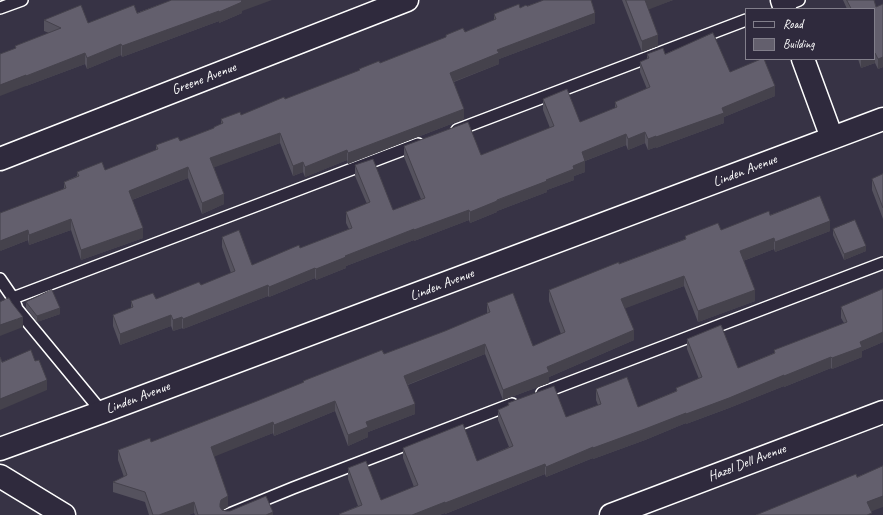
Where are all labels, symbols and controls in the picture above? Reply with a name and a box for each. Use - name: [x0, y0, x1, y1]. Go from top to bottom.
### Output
- legend: [745, 8, 875, 60]
- text: Road: [783, 16, 803, 32]
- text: Building: [783, 36, 815, 52]
- street label: Greene Avenue: [170, 59, 238, 99]
- street label: Linden Avenue: [711, 151, 779, 191]
- street label: Linden Avenue: [408, 265, 476, 305]
- street label: Linden Avenue: [104, 378, 172, 418]
- street label: Hazel Dell Avenue: [706, 440, 788, 486]

